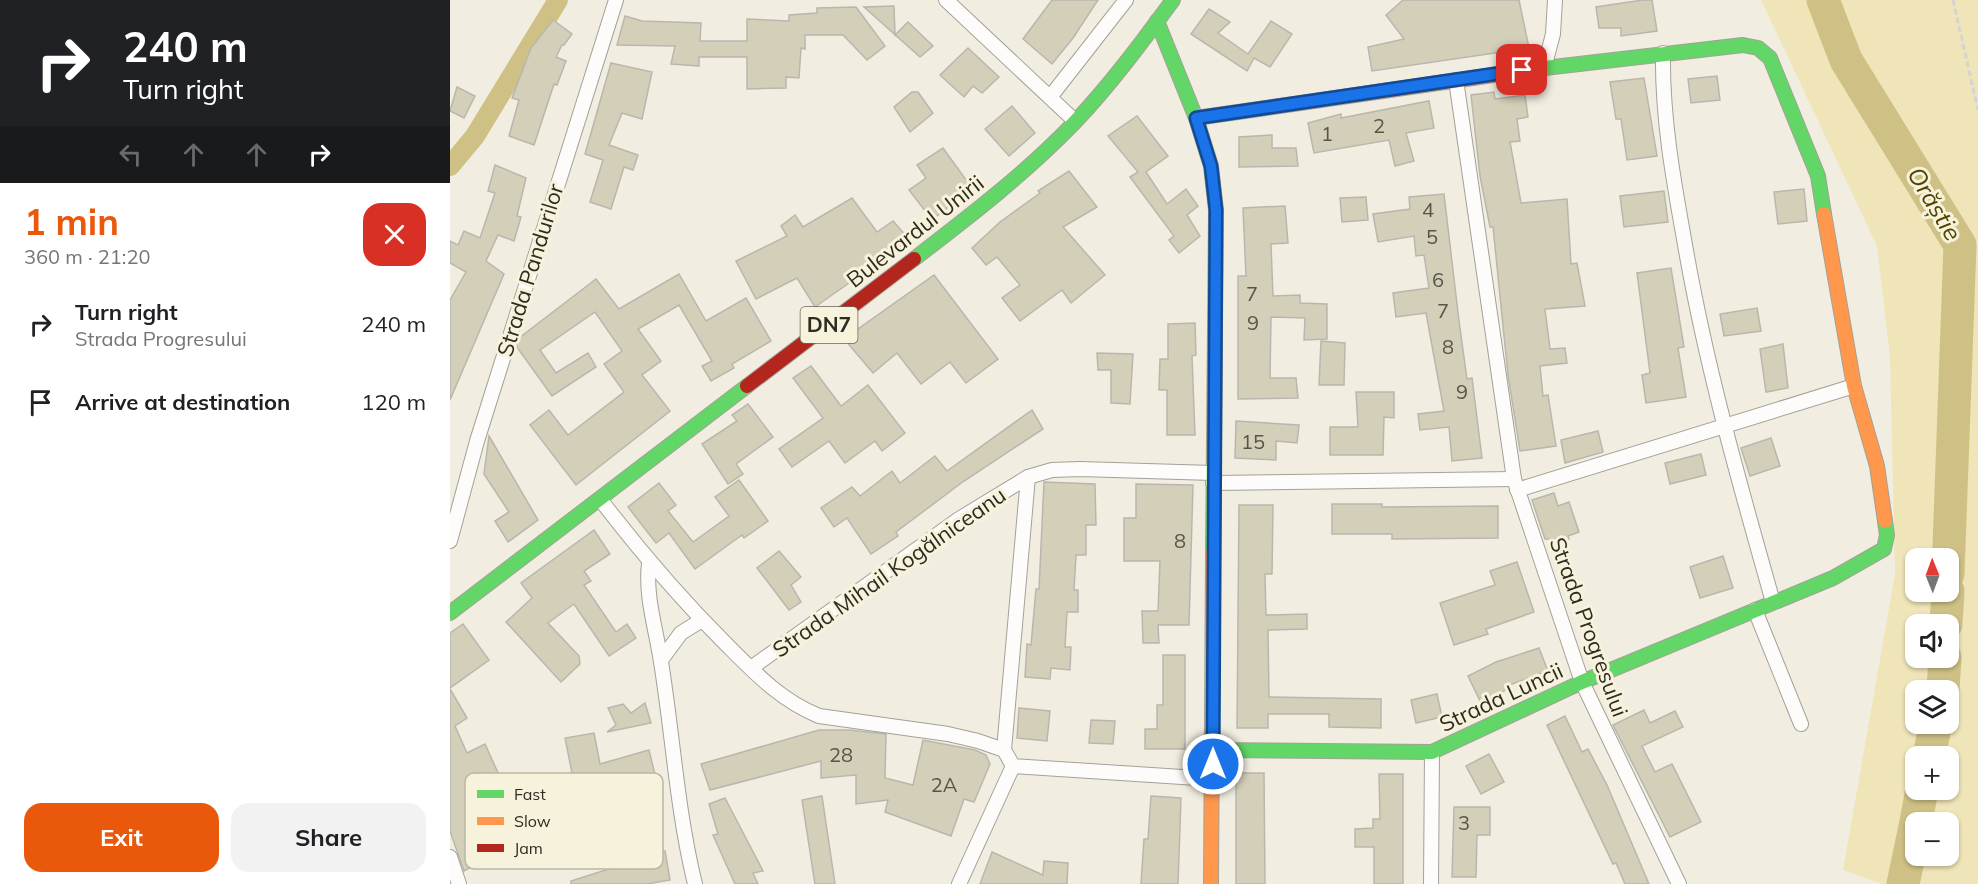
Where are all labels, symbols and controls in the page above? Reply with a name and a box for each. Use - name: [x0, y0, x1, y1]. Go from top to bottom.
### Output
- text: 240 m: [123, 20, 248, 73]
- icon: right: [24, 24, 102, 102]
- pin: [1496, 44, 1547, 95]
- icon: arrive: [1505, 53, 1538, 86]
- text: Turn right: [123, 72, 243, 106]
- house number: 2: [1373, 113, 1385, 138]
- house number: 1: [1321, 121, 1333, 146]
- icon: left: [114, 138, 147, 171]
- icon: ahead: [177, 138, 210, 171]
- icon: ahead: [240, 138, 273, 171]
- icon: right: [303, 138, 336, 171]
- water label: Orăștie: [1900, 161, 1968, 246]
- street label: Bulevardul Unirii: [841, 169, 989, 293]
- street label: Strada Pandurilor: [490, 180, 570, 360]
- house number: 4: [1422, 197, 1434, 222]
- text: 1 min: [24, 199, 119, 244]
- button: close: [363, 203, 426, 266]
- house number: 5: [1426, 224, 1438, 249]
- text: 360 m · 21:20: [24, 244, 150, 269]
- house number: 6: [1432, 267, 1444, 292]
- house number: 7: [1246, 281, 1258, 306]
- text: Turn right: [75, 298, 178, 326]
- house number: 7: [1437, 298, 1449, 323]
- road number: DN7: [800, 307, 857, 343]
- icon: right: [24, 308, 57, 341]
- text: 240 m: [361, 310, 426, 338]
- house number: 9: [1247, 310, 1259, 335]
- text: Strada Progresului: [75, 326, 247, 351]
- house number: 8: [1442, 334, 1454, 359]
- house number: 9: [1456, 379, 1468, 404]
- icon: arrive: [24, 386, 57, 419]
- text: Arrive at destination: [75, 388, 290, 416]
- text: 120 m: [361, 388, 426, 416]
- house number: 15: [1241, 429, 1265, 454]
- street label: Strada Mihail Kogălniceanu: [767, 481, 1011, 663]
- house number: 8: [1174, 528, 1186, 553]
- street label: Strada Progresului: [1544, 533, 1634, 721]
- north arrow: [1905, 548, 1959, 602]
- map controls: [1905, 548, 1959, 866]
- button: sound: [1905, 614, 1959, 668]
- street label: Strada Luncii: [1435, 656, 1567, 738]
- button: layers: [1905, 680, 1959, 734]
- position arrow: [1181, 732, 1245, 796]
- house number: 28: [829, 742, 853, 767]
- button: +: [1905, 746, 1959, 800]
- house number: 2A: [931, 772, 958, 797]
- legend: [465, 773, 663, 869]
- text: Fast: [514, 784, 546, 804]
- button: Exit: [24, 803, 219, 872]
- button: Share: [231, 803, 426, 872]
- house number: 3: [1458, 810, 1470, 835]
- text: Slow: [514, 811, 551, 831]
- button: −: [1905, 812, 1959, 866]
- text: Jam: [514, 838, 543, 858]

